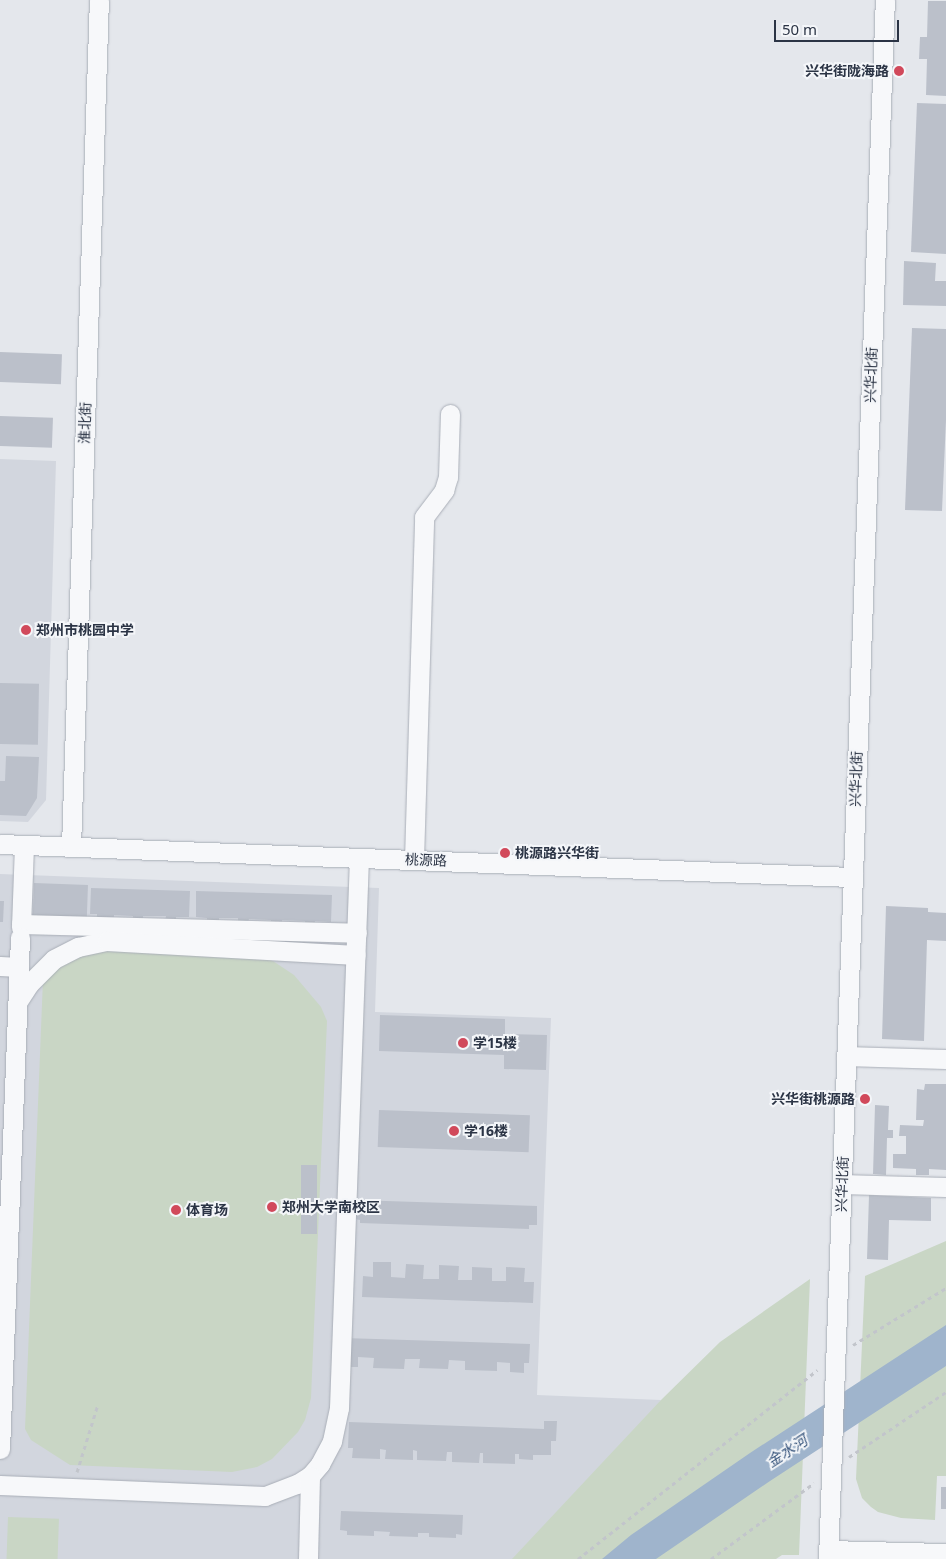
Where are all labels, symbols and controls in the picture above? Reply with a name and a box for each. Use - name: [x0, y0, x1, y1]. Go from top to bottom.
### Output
- scale bar: [776, 10, 901, 42]
- text: 50 m: [782, 19, 817, 39]
- place label: 兴华街陇海路: [805, 63, 889, 79]
- marker: 兴华街陇海路: [893, 65, 905, 77]
- street label: 兴华北街: [862, 347, 880, 403]
- street label: 淮北街: [76, 402, 94, 444]
- place label: 郑州市桃园中学: [36, 622, 134, 638]
- marker: 郑州市桃园中学: [20, 624, 32, 636]
- street label: 兴华北街: [847, 751, 865, 807]
- place label: 桃源路兴华街: [515, 845, 599, 861]
- marker: 桃源路兴华街: [499, 847, 511, 859]
- street label: 桃源路: [405, 851, 447, 869]
- place label: 学15楼: [473, 1035, 517, 1051]
- marker: 学15楼: [457, 1037, 469, 1049]
- place label: 兴华街桃源路: [771, 1091, 855, 1107]
- marker: 兴华街桃源路: [859, 1093, 871, 1105]
- place label: 学16楼: [464, 1123, 508, 1139]
- marker: 学16楼: [448, 1125, 460, 1137]
- street label: 兴华北街: [833, 1156, 851, 1212]
- place label: 郑州大学南校区: [282, 1199, 380, 1215]
- marker: 郑州大学南校区: [266, 1201, 278, 1213]
- place label: 体育场: [186, 1202, 228, 1218]
- marker: 体育场: [170, 1204, 182, 1216]
- water label: 金水河: [763, 1431, 811, 1471]

